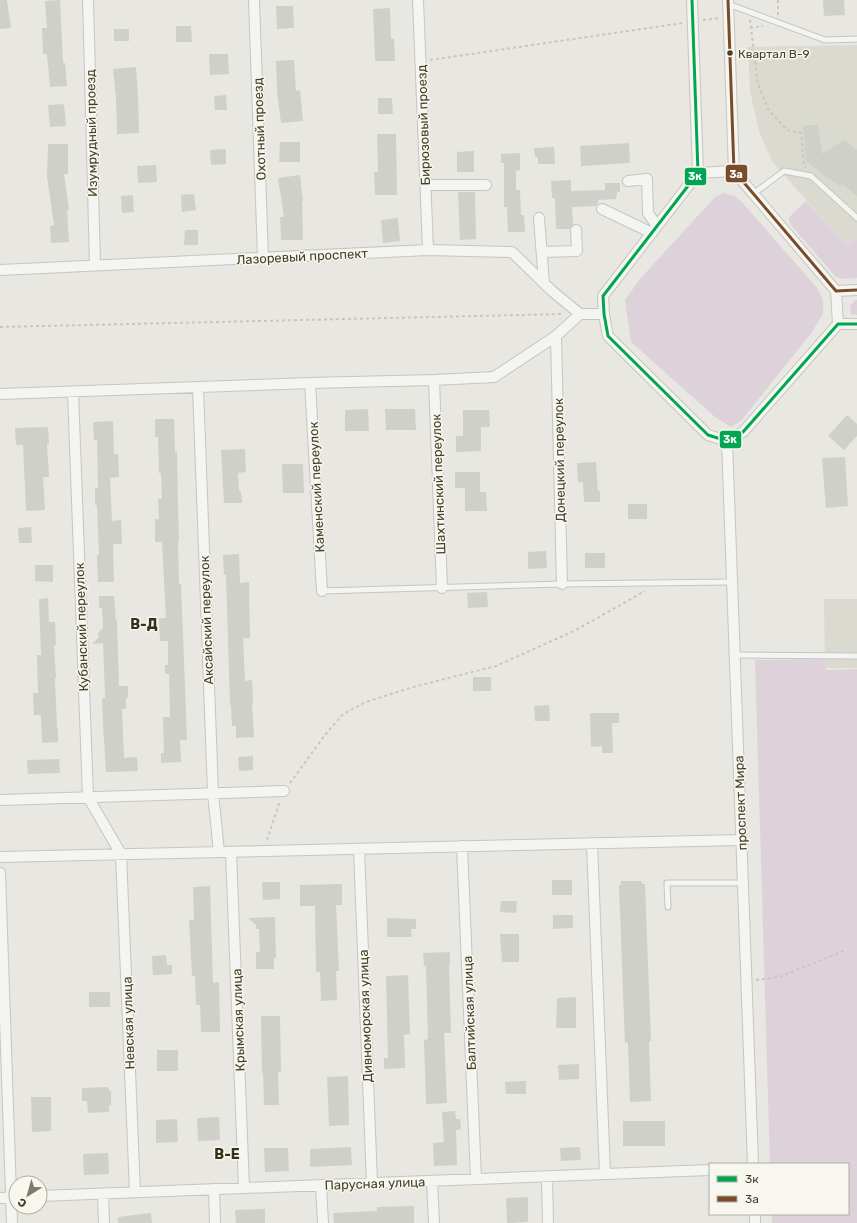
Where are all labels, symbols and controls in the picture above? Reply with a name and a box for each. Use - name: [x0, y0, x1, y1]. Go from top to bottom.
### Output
- place label: Квартал В-9: [738, 47, 810, 61]
- marker: Квартал В-9: [725, 48, 735, 58]
- street label: Бирюзовый проезд: [414, 64, 433, 186]
- street label: Изумрудный проезд: [83, 69, 100, 197]
- street label: Охотный проезд: [250, 77, 269, 181]
- line badge: 3а: [725, 164, 748, 183]
- line badge: 3к: [684, 167, 707, 186]
- text: 3а: [729, 168, 743, 181]
- text: 3к: [688, 170, 702, 183]
- street label: Лазоревый проспект: [236, 246, 369, 267]
- street label: Донецкий переулок: [551, 398, 568, 522]
- street label: Шахтинский переулок: [429, 413, 448, 555]
- street label: Каменский переулок: [306, 421, 327, 553]
- line badge: 3к: [719, 430, 742, 449]
- text: 3к: [723, 433, 737, 446]
- street label: Аксайский переулок: [197, 555, 216, 685]
- street label: Кубанский переулок: [72, 562, 91, 692]
- district label: В-Д: [130, 616, 158, 633]
- street label: проспект Мира: [731, 755, 750, 851]
- street label: Дивноморская улица: [356, 949, 375, 1083]
- street label: Балтийская улица: [460, 955, 479, 1070]
- street label: Крымская улица: [229, 968, 248, 1072]
- street label: Невская улица: [119, 976, 138, 1070]
- district label: В-Е: [214, 1146, 240, 1163]
- legend: [709, 1163, 849, 1215]
- text: 3к: [745, 1172, 759, 1186]
- street label: Парусная улица: [324, 1174, 426, 1193]
- north arrow: [8, 1175, 48, 1215]
- text: 3а: [745, 1192, 759, 1206]
- text: С: [15, 1195, 29, 1210]

